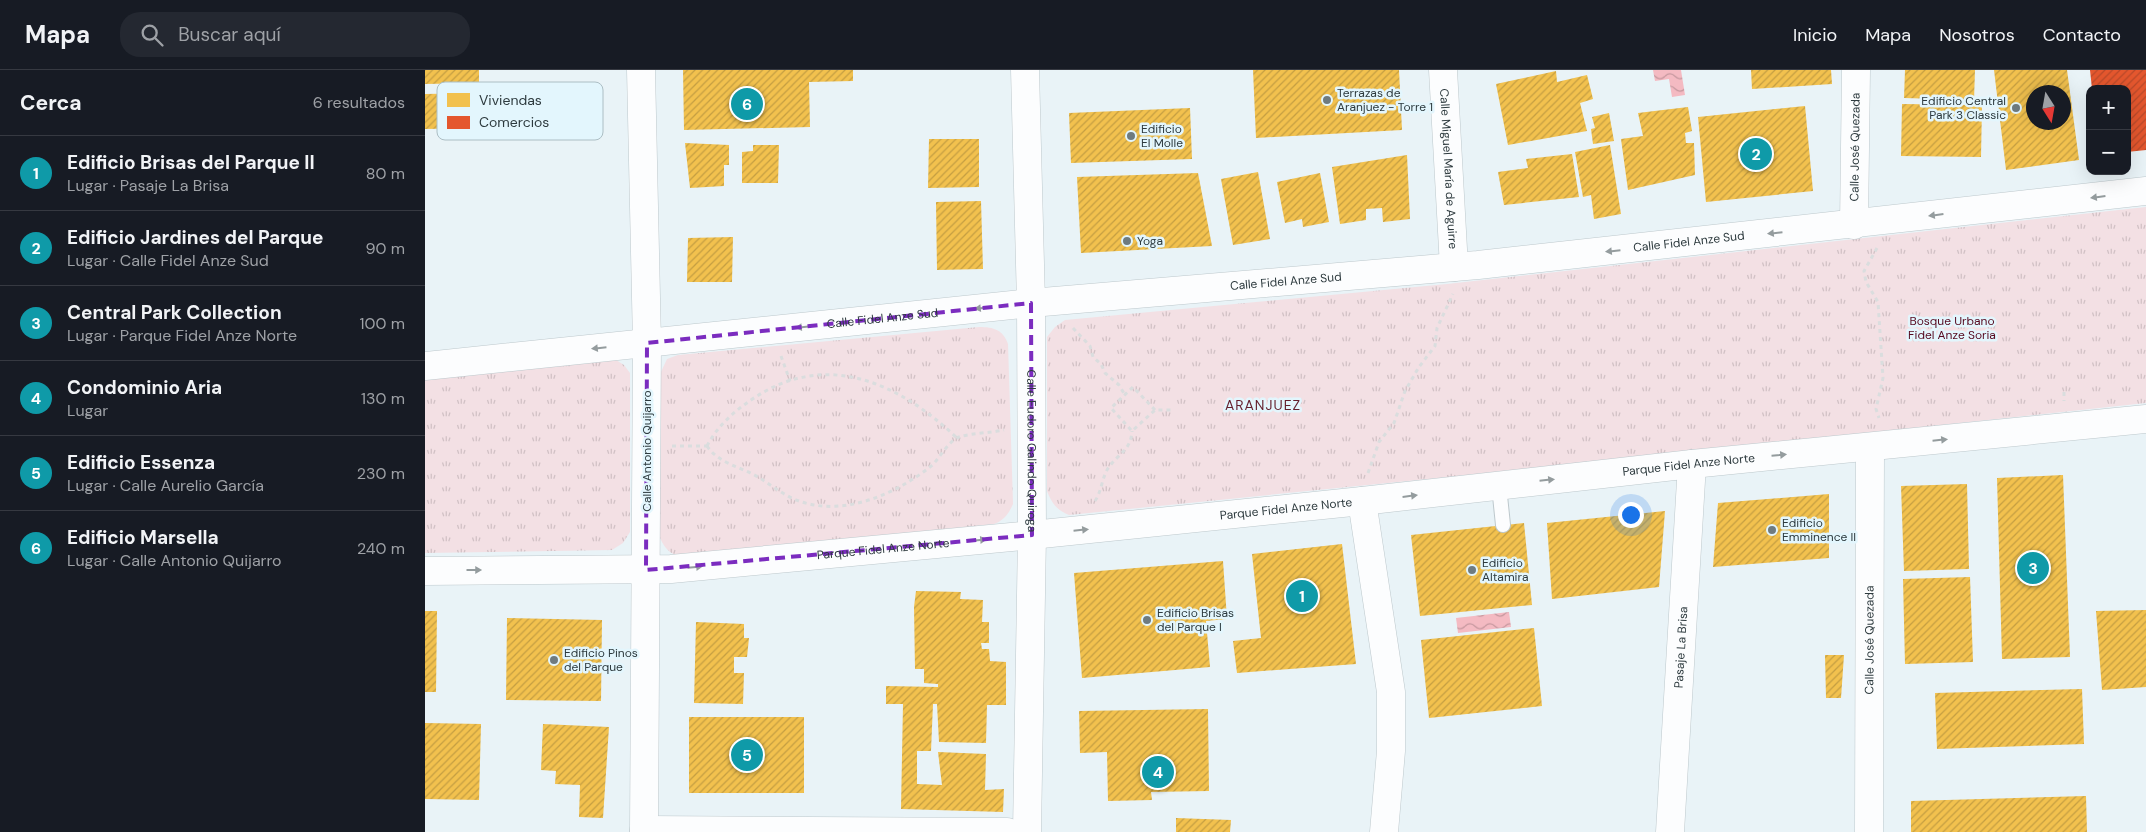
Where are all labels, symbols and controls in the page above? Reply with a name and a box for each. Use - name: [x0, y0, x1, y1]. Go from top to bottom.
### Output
- search box: [120, 12, 470, 57]
- text: Mapa: [25, 19, 90, 50]
- icon: search: [138, 21, 166, 49]
- text: Buscar aquí: [178, 22, 281, 47]
- text: Inicio: [1793, 23, 1837, 47]
- text: Mapa: [1865, 23, 1911, 47]
- text: Nosotros: [1939, 23, 2015, 47]
- text: Contacto: [2043, 23, 2121, 47]
- legend: [437, 82, 603, 140]
- pin: 6: [731, 85, 763, 123]
- place label: Terrazas de Aranjuez - Torre 1: [1337, 85, 1433, 115]
- north arrow: [2026, 85, 2071, 130]
- map controls: [2086, 85, 2131, 175]
- button: +: [2086, 85, 2131, 130]
- street label: Calle Miguel María de Aguirre: [1436, 88, 1461, 250]
- text: Cerca: [20, 89, 82, 117]
- text: Viviendas: [479, 91, 542, 109]
- text: 6 resultados: [313, 92, 405, 113]
- street label: Calle José Quezada: [1846, 92, 1864, 202]
- place label: Edificio Central Park 3 Classic: [1921, 93, 2006, 123]
- marker: Terrazas de Aranjuez - Torre 1: [1321, 94, 1333, 106]
- marker: Edificio Central Park 3 Classic: [2010, 102, 2022, 114]
- text: Comercios: [479, 113, 549, 131]
- place label: Edificio El Molle: [1141, 121, 1183, 151]
- marker: Edificio El Molle: [1125, 130, 1137, 142]
- button: −: [2086, 130, 2131, 175]
- pin: 2: [1740, 135, 1772, 173]
- text: Edificio Brisas del Parque II: [67, 150, 315, 175]
- text: 1: [33, 163, 39, 184]
- text: 80 m: [366, 163, 405, 184]
- text: Lugar · Pasaje La Brisa: [67, 175, 229, 196]
- one-way arrow: [2089, 193, 2105, 201]
- one-way arrow: [1928, 211, 1944, 219]
- text: Edificio Jardines del Parque: [67, 225, 323, 250]
- street label: Calle Fidel Anze Sud: [1632, 228, 1745, 256]
- one-way arrow: [1766, 229, 1782, 237]
- place label: Yoga: [1137, 233, 1163, 249]
- marker: Yoga: [1121, 235, 1133, 247]
- text: 2: [31, 238, 41, 259]
- text: 90 m: [365, 238, 405, 259]
- one-way arrow: [1605, 247, 1621, 255]
- text: Lugar · Calle Fidel Anze Sud: [67, 250, 269, 271]
- street label: Calle Fidel Anze Sud: [1229, 269, 1342, 294]
- text: Central Park Collection: [67, 300, 282, 325]
- one-way arrow: [974, 304, 990, 312]
- street label: Calle Fidel Anze Sud: [826, 305, 939, 332]
- text: 3: [31, 313, 41, 334]
- text: 100 m: [360, 313, 405, 334]
- park label: Bosque Urbano Fidel Anze Soria: [1908, 313, 1996, 343]
- one-way arrow: [795, 323, 811, 331]
- text: Lugar · Parque Fidel Anze Norte: [67, 325, 297, 346]
- one-way arrow: [590, 344, 606, 352]
- street label: Calle Eudoro Galindo Quiroga: [1023, 369, 1040, 532]
- text: Condominio Aria: [67, 375, 222, 400]
- text: 4: [31, 388, 41, 409]
- text: 130 m: [361, 388, 405, 409]
- street label: Calle Antonio Quijarro: [639, 390, 655, 512]
- district label: ARANJUEZ: [1225, 396, 1301, 414]
- text: Lugar: [67, 400, 108, 421]
- one-way arrow: [1933, 436, 1949, 444]
- text: Edificio Essenza: [67, 450, 215, 475]
- street label: Parque Fidel Anze Norte: [1622, 450, 1756, 480]
- one-way arrow: [1771, 451, 1787, 459]
- text: 5: [31, 463, 41, 484]
- text: 230 m: [357, 463, 405, 484]
- text: Lugar · Calle Aurelio García: [67, 475, 264, 496]
- one-way arrow: [1540, 476, 1556, 484]
- one-way arrow: [1402, 492, 1418, 500]
- street label: Parque Fidel Anze Norte: [1219, 494, 1353, 524]
- your location: [1618, 502, 1644, 528]
- place label: Edificio Emminence II: [1782, 515, 1856, 545]
- marker: Edificio Emminence II: [1766, 524, 1778, 536]
- text: Edificio Marsella: [67, 525, 219, 550]
- one-way arrow: [1073, 526, 1089, 534]
- street label: Parque Fidel Anze Norte: [816, 535, 950, 563]
- one-way arrow: [971, 535, 987, 543]
- text: 6: [31, 538, 41, 559]
- text: 240 m: [357, 538, 405, 559]
- pin: 3: [2017, 549, 2049, 587]
- text: Lugar · Calle Antonio Quijarro: [67, 550, 282, 571]
- place label: Edificio Altamira: [1482, 555, 1528, 585]
- one-way arrow: [687, 563, 703, 571]
- marker: Edificio Altamira: [1466, 564, 1478, 576]
- one-way arrow: [466, 566, 482, 574]
- pin: 1: [1286, 577, 1318, 615]
- street label: Calle José Quezada: [1861, 586, 1878, 694]
- place label: Edificio Brisas del Parque I: [1157, 605, 1234, 635]
- street label: Pasaje La Brisa: [1671, 606, 1691, 689]
- marker: Edificio Brisas del Parque I: [1141, 614, 1153, 626]
- place label: Edificio Pinos del Parque: [564, 645, 638, 675]
- marker: Edificio Pinos del Parque: [548, 654, 560, 666]
- pin: 5: [731, 736, 763, 774]
- pin: 4: [1142, 753, 1174, 791]

